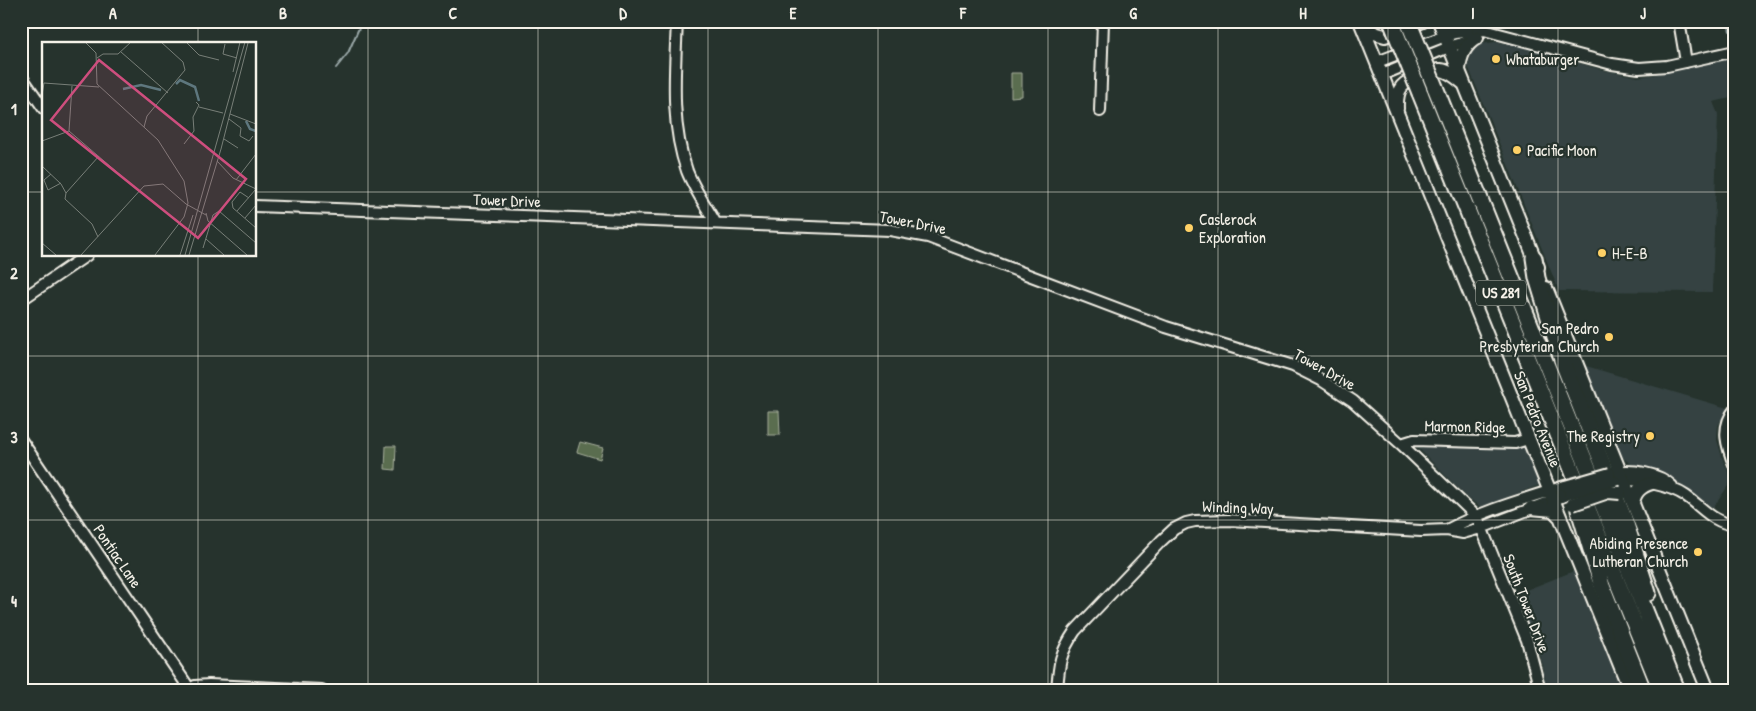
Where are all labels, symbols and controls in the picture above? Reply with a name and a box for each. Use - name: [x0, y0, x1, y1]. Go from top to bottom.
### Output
- text: A: [109, 2, 117, 24]
- text: B: [279, 2, 287, 24]
- text: C: [449, 2, 458, 24]
- text: D: [619, 2, 627, 24]
- text: E: [789, 2, 797, 24]
- text: F: [959, 2, 967, 24]
- text: G: [1129, 2, 1137, 24]
- text: H: [1299, 2, 1307, 24]
- text: I: [1471, 2, 1475, 24]
- text: J: [1640, 2, 1646, 24]
- inset map: [42, 42, 256, 256]
- place label: Whataburger: [1506, 48, 1579, 70]
- marker: Whataburger: [1490, 53, 1502, 65]
- text: 1: [11, 98, 17, 120]
- place label: Pacific Moon: [1527, 139, 1597, 161]
- marker: Pacific Moon: [1511, 144, 1523, 156]
- street label: Tower Drive: [473, 188, 542, 212]
- street label: Tower Drive: [878, 205, 949, 239]
- place label: Caslerock Exploration: [1199, 208, 1266, 248]
- marker: Caslerock Exploration: [1183, 222, 1195, 234]
- place label: H-E-B: [1612, 242, 1648, 264]
- marker: H-E-B: [1596, 247, 1608, 259]
- text: 2: [10, 262, 18, 284]
- road number: US 281: [1476, 280, 1526, 306]
- place label: San Pedro Presbyterian Church: [1479, 317, 1600, 357]
- marker: San Pedro Presbyterian Church: [1603, 331, 1615, 343]
- street label: Tower Drive: [1290, 343, 1360, 395]
- street label: San Pedro Avenue: [1509, 368, 1567, 471]
- street label: Marmon Ridge: [1424, 414, 1506, 438]
- place label: The Registry: [1567, 425, 1640, 447]
- text: 3: [10, 426, 18, 448]
- marker: The Registry: [1644, 430, 1656, 442]
- street label: Winding Way: [1202, 495, 1274, 519]
- street label: Pontiac Lane: [89, 520, 148, 593]
- place label: Abiding Presence Lutheran Church: [1590, 532, 1689, 572]
- marker: Abiding Presence Lutheran Church: [1692, 546, 1704, 558]
- street label: South Tower Drive: [1498, 551, 1556, 656]
- text: 4: [11, 590, 17, 612]

